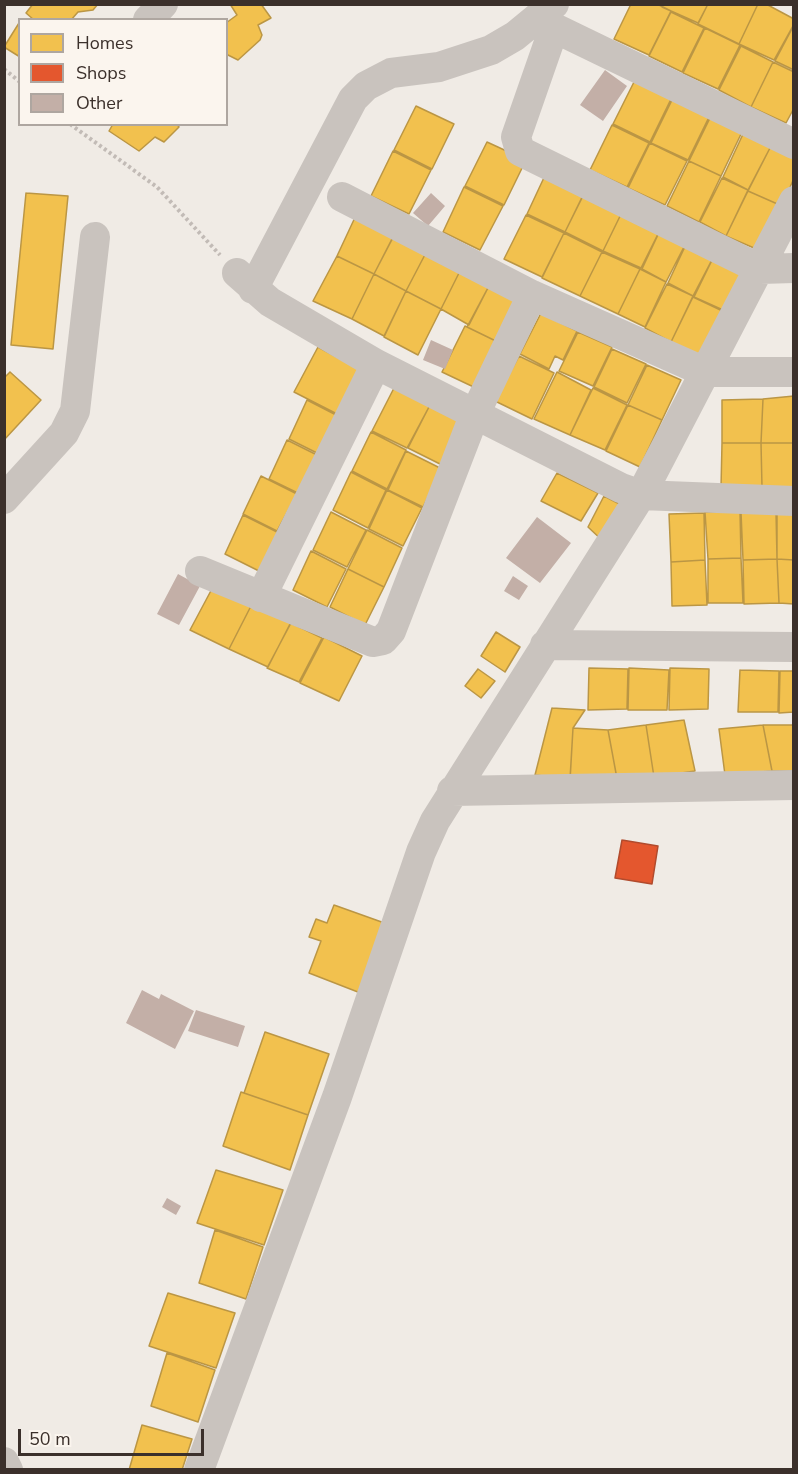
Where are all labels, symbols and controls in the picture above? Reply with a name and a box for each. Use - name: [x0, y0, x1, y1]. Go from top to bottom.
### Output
- legend: [18, 18, 228, 126]
- text: Homes: [76, 31, 133, 55]
- text: Shops: [76, 61, 126, 85]
- text: Other: [76, 91, 122, 115]
- scale bar: [21, 1417, 207, 1455]
- text: 50 m: [29, 1427, 71, 1451]

